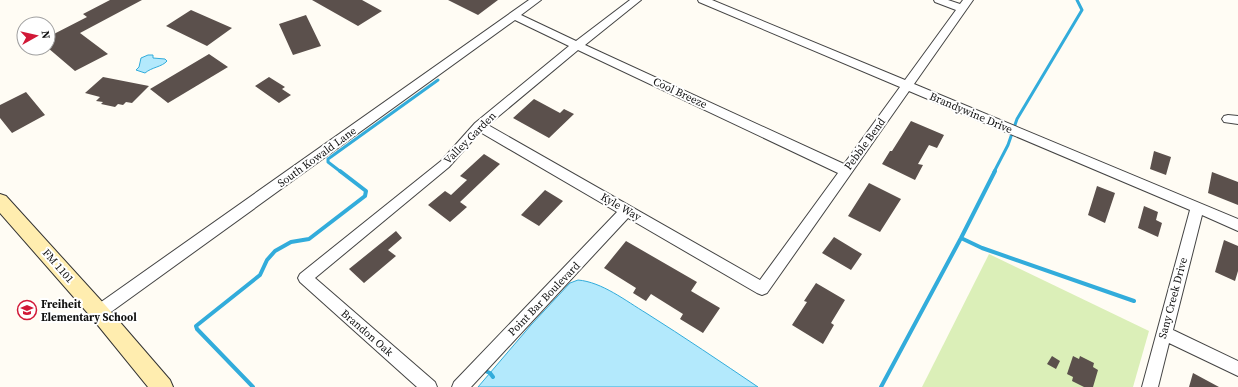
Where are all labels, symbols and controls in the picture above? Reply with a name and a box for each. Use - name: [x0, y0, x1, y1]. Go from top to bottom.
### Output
- north arrow: [16, 16, 56, 56]
- text: N: [37, 30, 53, 40]
- street label: Cool Breeze: [651, 74, 710, 112]
- street label: Brandywine Drive: [927, 89, 1015, 137]
- street label: Valley Garden: [440, 108, 500, 168]
- street label: Pebble Bend: [841, 114, 889, 173]
- street label: South Kowald Lane: [274, 123, 360, 191]
- street label: Kyle Way: [598, 189, 644, 225]
- street label: FM 1101: [39, 246, 77, 286]
- street label: Sany Creek Drive: [1155, 255, 1191, 340]
- street label: Point Bar Boulevard: [505, 258, 584, 339]
- place label: Freiheit Elementary School: [41, 297, 137, 325]
- school or university icon: Freiheit Elementary School: [16, 299, 38, 321]
- street label: Brandon Oak: [338, 306, 397, 360]

